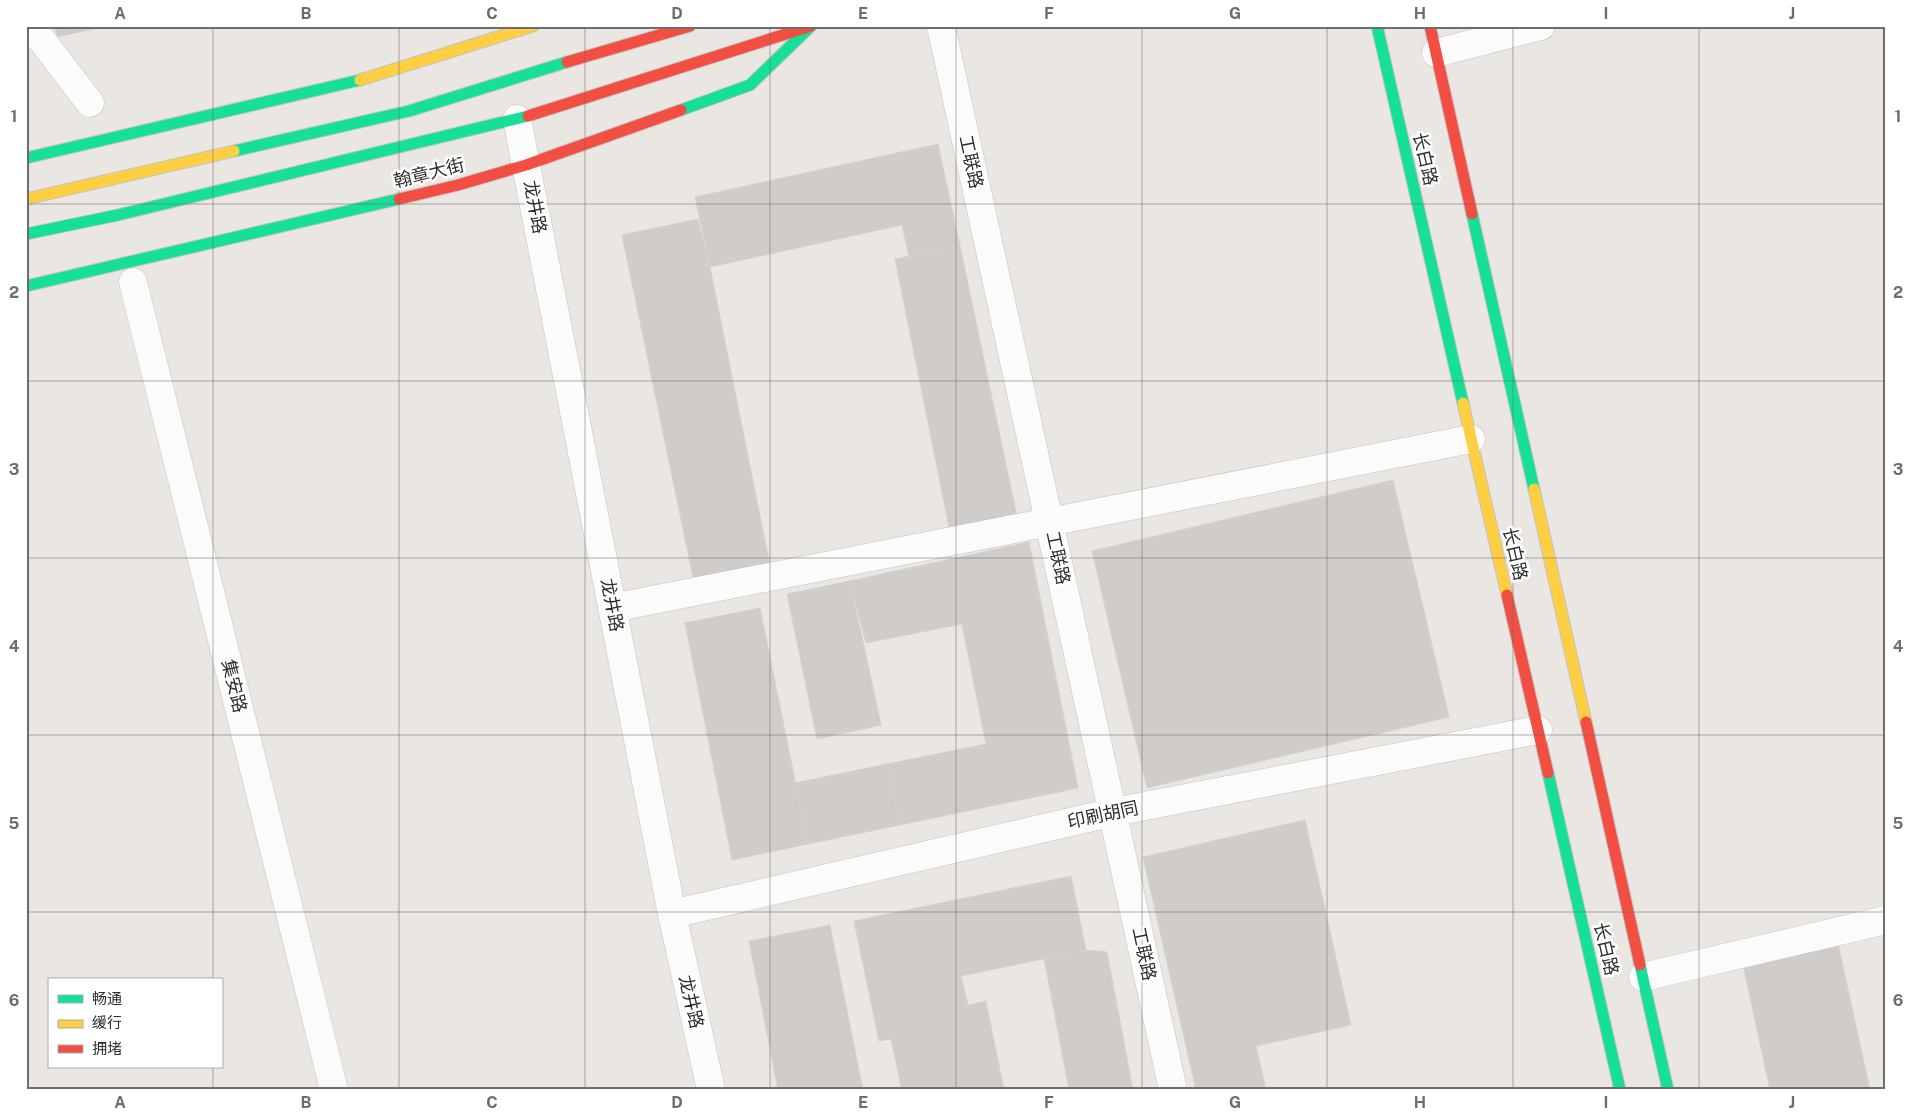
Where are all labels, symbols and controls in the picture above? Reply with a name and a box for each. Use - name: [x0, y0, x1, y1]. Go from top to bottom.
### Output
- text: A: [114, 4, 126, 23]
- text: B: [301, 4, 312, 23]
- text: C: [486, 4, 498, 23]
- text: D: [671, 4, 683, 23]
- text: E: [858, 4, 868, 23]
- text: F: [1044, 4, 1054, 23]
- text: G: [1229, 4, 1241, 23]
- text: H: [1414, 4, 1426, 23]
- text: I: [1604, 4, 1608, 23]
- text: J: [1789, 4, 1795, 23]
- text: 1: [11, 107, 17, 126]
- text: 1: [1895, 107, 1901, 126]
- street label: 长白路: [1409, 130, 1442, 188]
- street label: 工联路: [956, 133, 987, 190]
- street label: 翰章大街: [391, 154, 466, 191]
- street label: 龙井路: [520, 178, 551, 235]
- text: 2: [9, 283, 19, 302]
- text: 2: [1893, 283, 1903, 302]
- text: 3: [9, 460, 19, 479]
- text: 3: [1893, 460, 1903, 479]
- street label: 长白路: [1499, 525, 1532, 583]
- street label: 工联路: [1043, 529, 1074, 586]
- street label: 龙井路: [597, 576, 628, 633]
- text: 4: [9, 637, 20, 656]
- text: 4: [1893, 637, 1904, 656]
- street label: 集安路: [218, 657, 251, 715]
- street label: 印刷胡同: [1065, 797, 1140, 832]
- text: 5: [9, 814, 20, 833]
- text: 5: [1893, 814, 1904, 833]
- street label: 长白路: [1590, 920, 1623, 978]
- street label: 工联路: [1129, 925, 1160, 982]
- street label: 龙井路: [675, 973, 708, 1031]
- legend: [48, 978, 222, 1068]
- text: 畅通: [92, 990, 122, 1007]
- text: 6: [9, 991, 19, 1010]
- text: 6: [1893, 991, 1903, 1010]
- text: 缓行: [92, 1014, 122, 1031]
- text: 拥堵: [92, 1040, 122, 1057]
- text: A: [114, 1093, 126, 1112]
- text: B: [301, 1093, 312, 1112]
- text: C: [486, 1093, 498, 1112]
- text: D: [671, 1093, 683, 1112]
- text: E: [858, 1093, 868, 1112]
- text: F: [1044, 1093, 1054, 1112]
- text: G: [1229, 1093, 1241, 1112]
- text: H: [1414, 1093, 1426, 1112]
- text: I: [1604, 1093, 1608, 1112]
- text: J: [1789, 1093, 1795, 1112]

